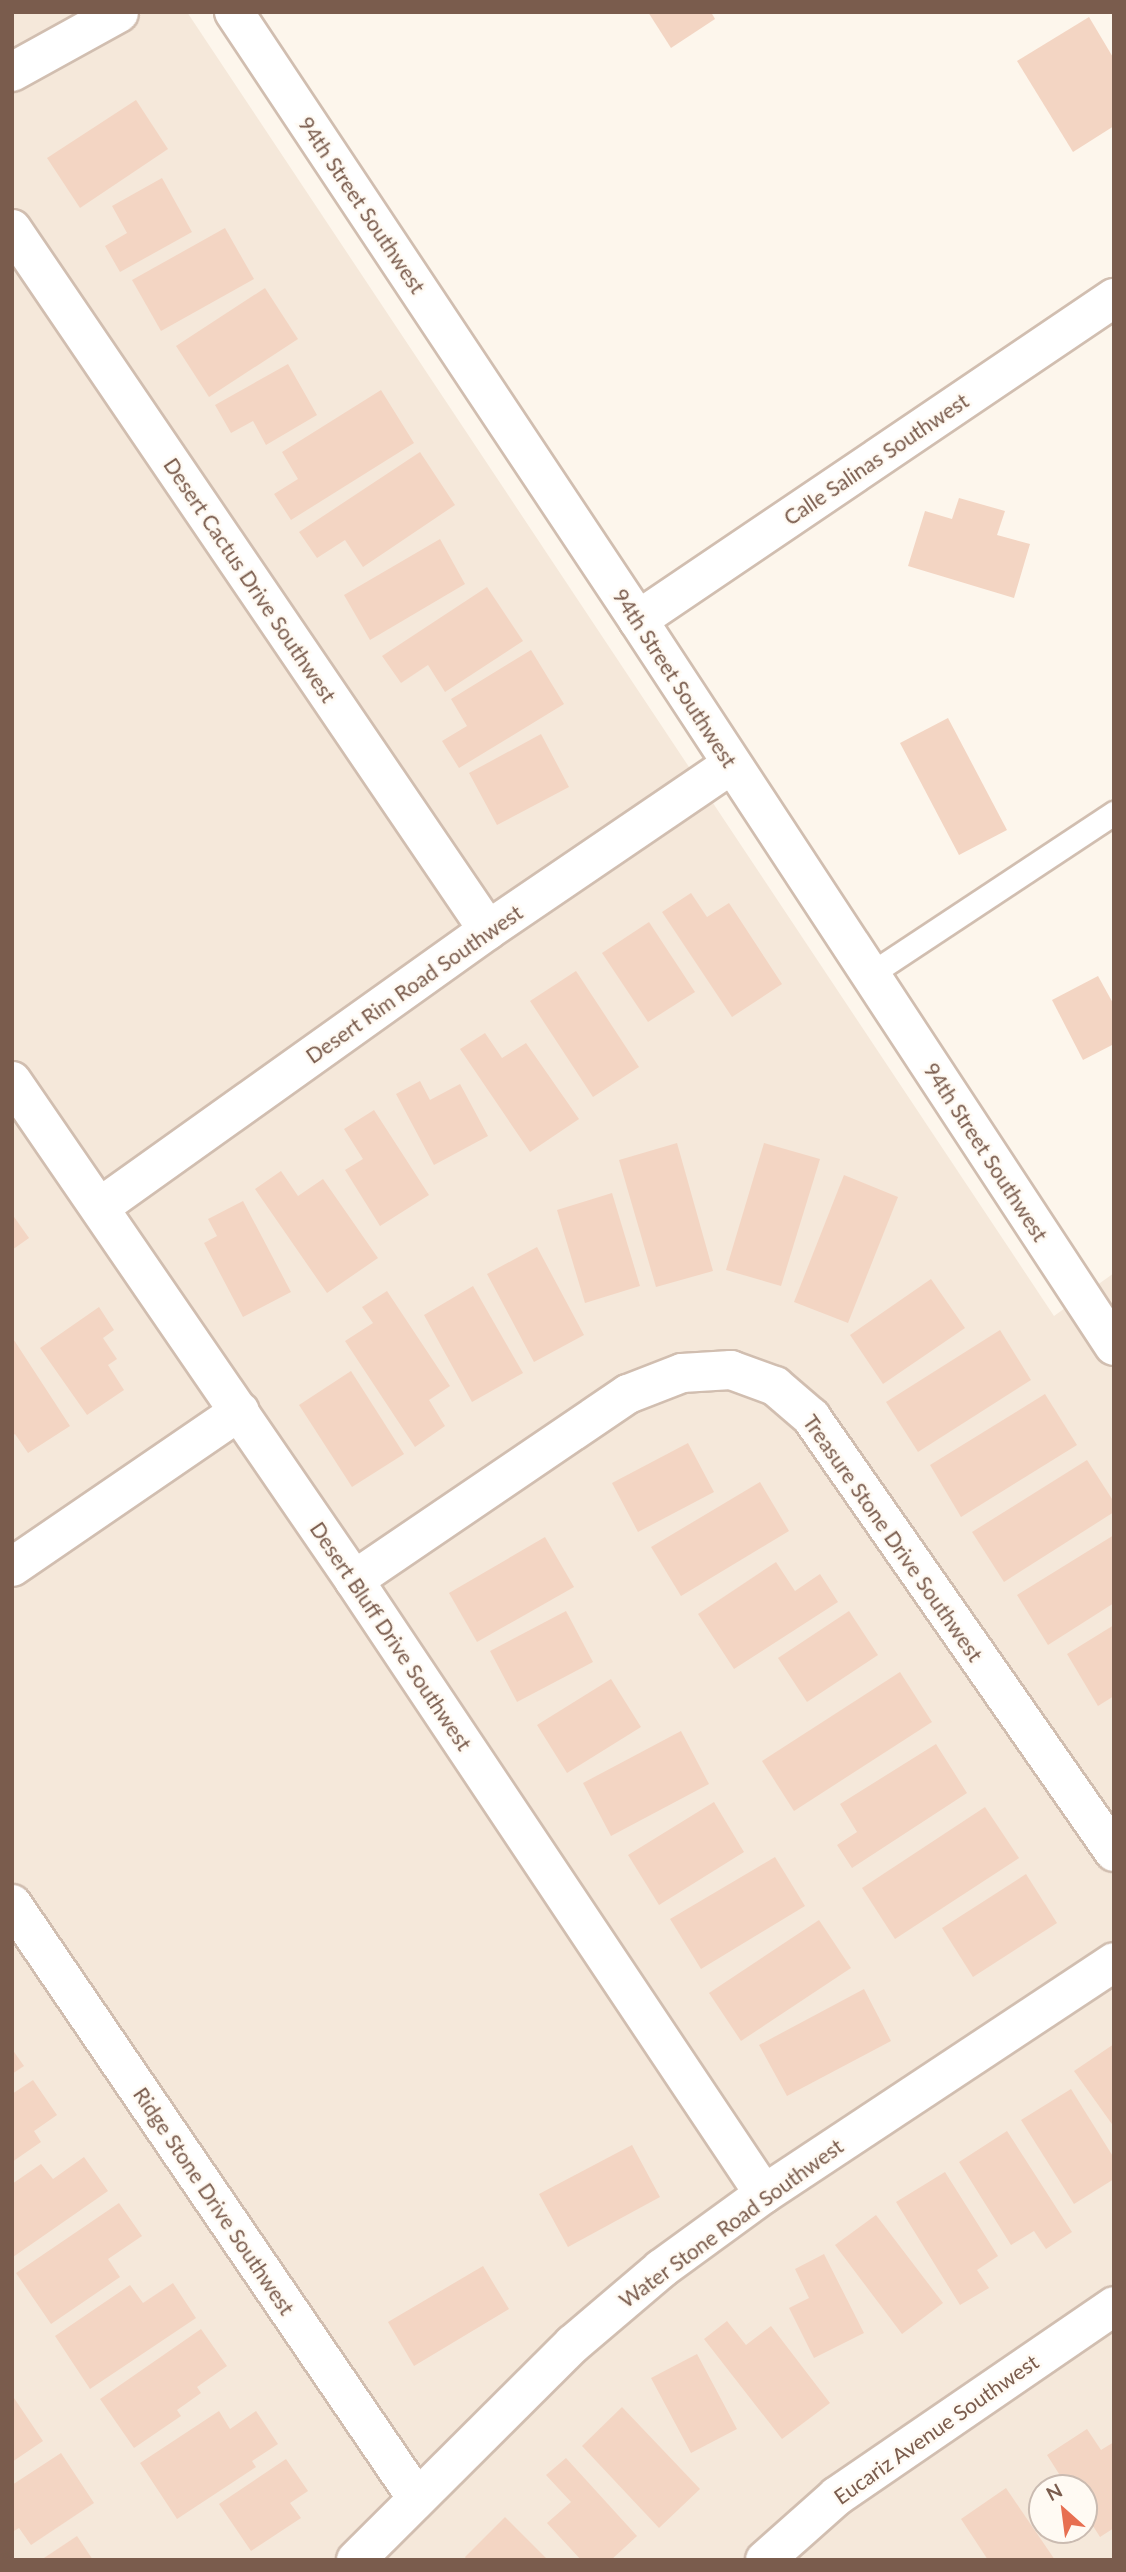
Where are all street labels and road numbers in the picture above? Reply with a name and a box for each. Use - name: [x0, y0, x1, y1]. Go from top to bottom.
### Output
- street label: 94th Street Southwest: [293, 112, 431, 298]
- street label: Calle Salinas Southwest: [779, 388, 973, 530]
- street label: Desert Cactus Drive Southwest: [159, 453, 341, 707]
- street label: 94th Street Southwest: [608, 584, 742, 772]
- street label: Desert Rim Road Southwest: [301, 900, 527, 1068]
- street label: 94th Street Southwest: [919, 1058, 1053, 1246]
- street label: Treasure Stone Drive Southwest: [798, 1410, 988, 1666]
- street label: Desert Bluff Drive Southwest: [305, 1517, 477, 1755]
- street label: Ridge Stone Drive Southwest: [128, 2082, 300, 2320]
- street label: Water Stone Road Southwest: [614, 2133, 848, 2313]
- street label: Eucariz Avenue Southwest: [829, 2349, 1043, 2509]

